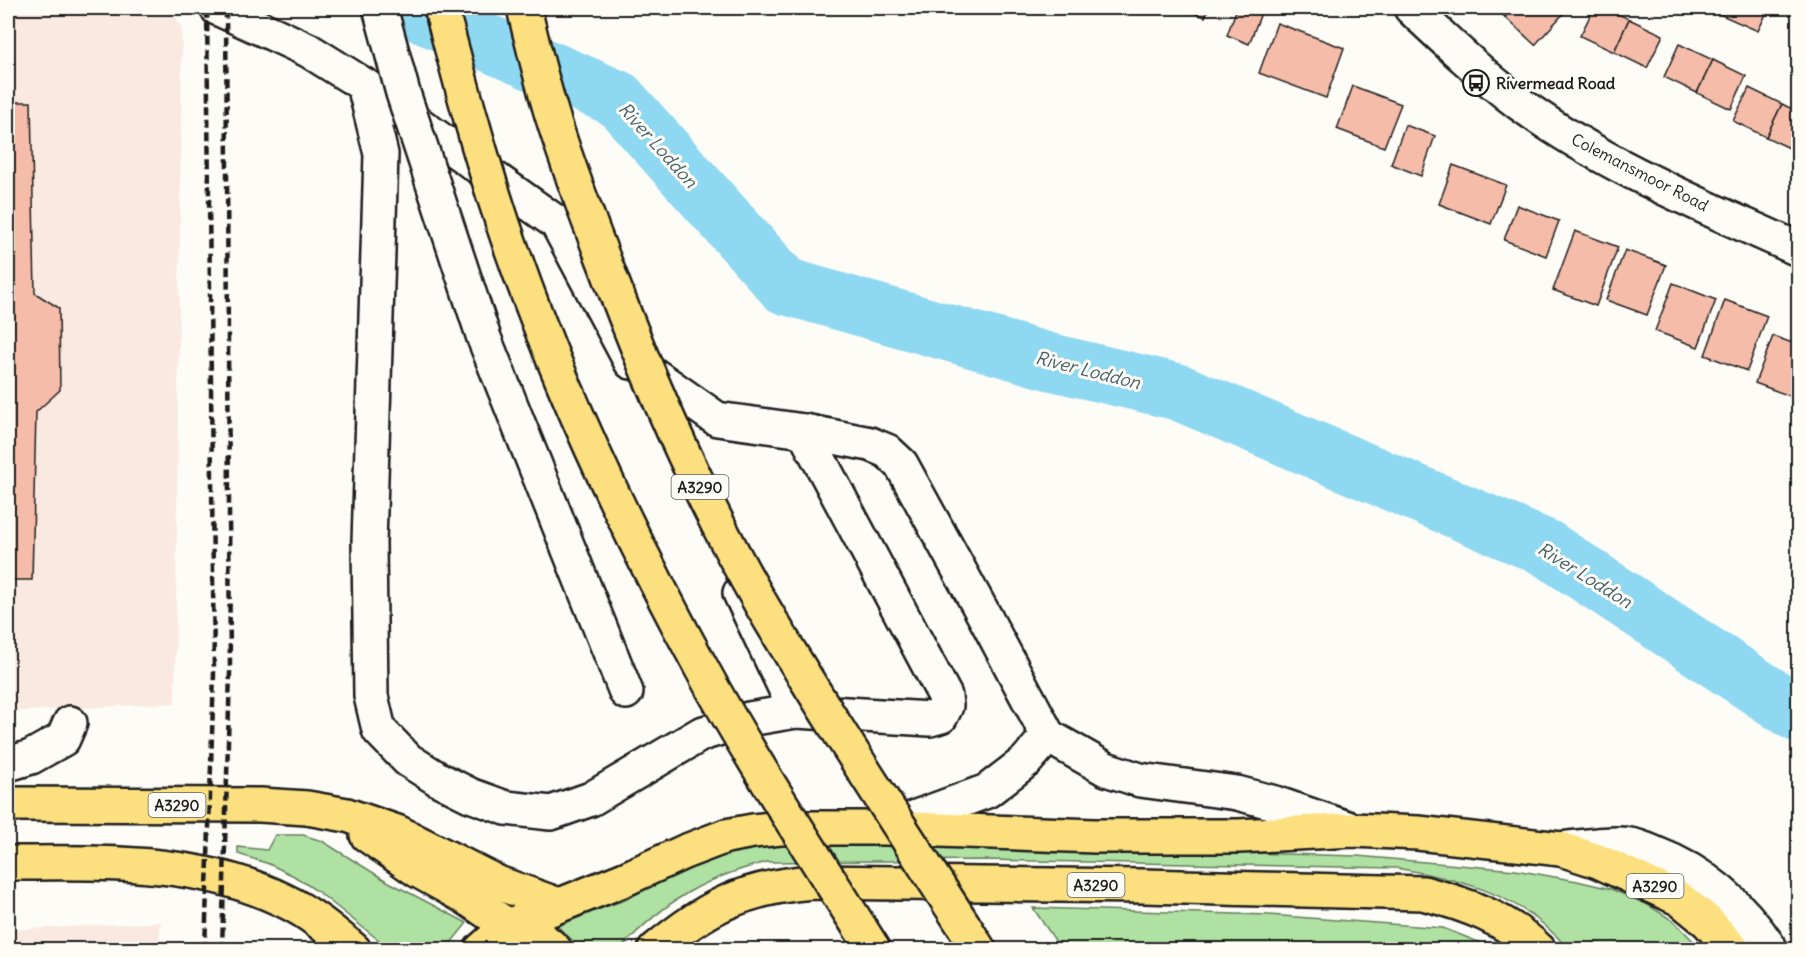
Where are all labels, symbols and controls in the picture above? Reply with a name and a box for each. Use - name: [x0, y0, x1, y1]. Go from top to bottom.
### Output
- bus stop icon: Rivermead Road: [1461, 68, 1491, 98]
- place label: Rivermead Road: [1496, 73, 1616, 93]
- water label: River Loddon: [614, 98, 703, 193]
- street label: Colemansmoor Road: [1568, 129, 1712, 215]
- water label: River Loddon: [1033, 346, 1143, 394]
- road number: A3290: [672, 475, 728, 499]
- water label: River Loddon: [1534, 537, 1637, 613]
- road number: A3290: [148, 793, 206, 817]
- road number: A3290: [1068, 873, 1124, 897]
- road number: A3290: [1626, 874, 1684, 898]

